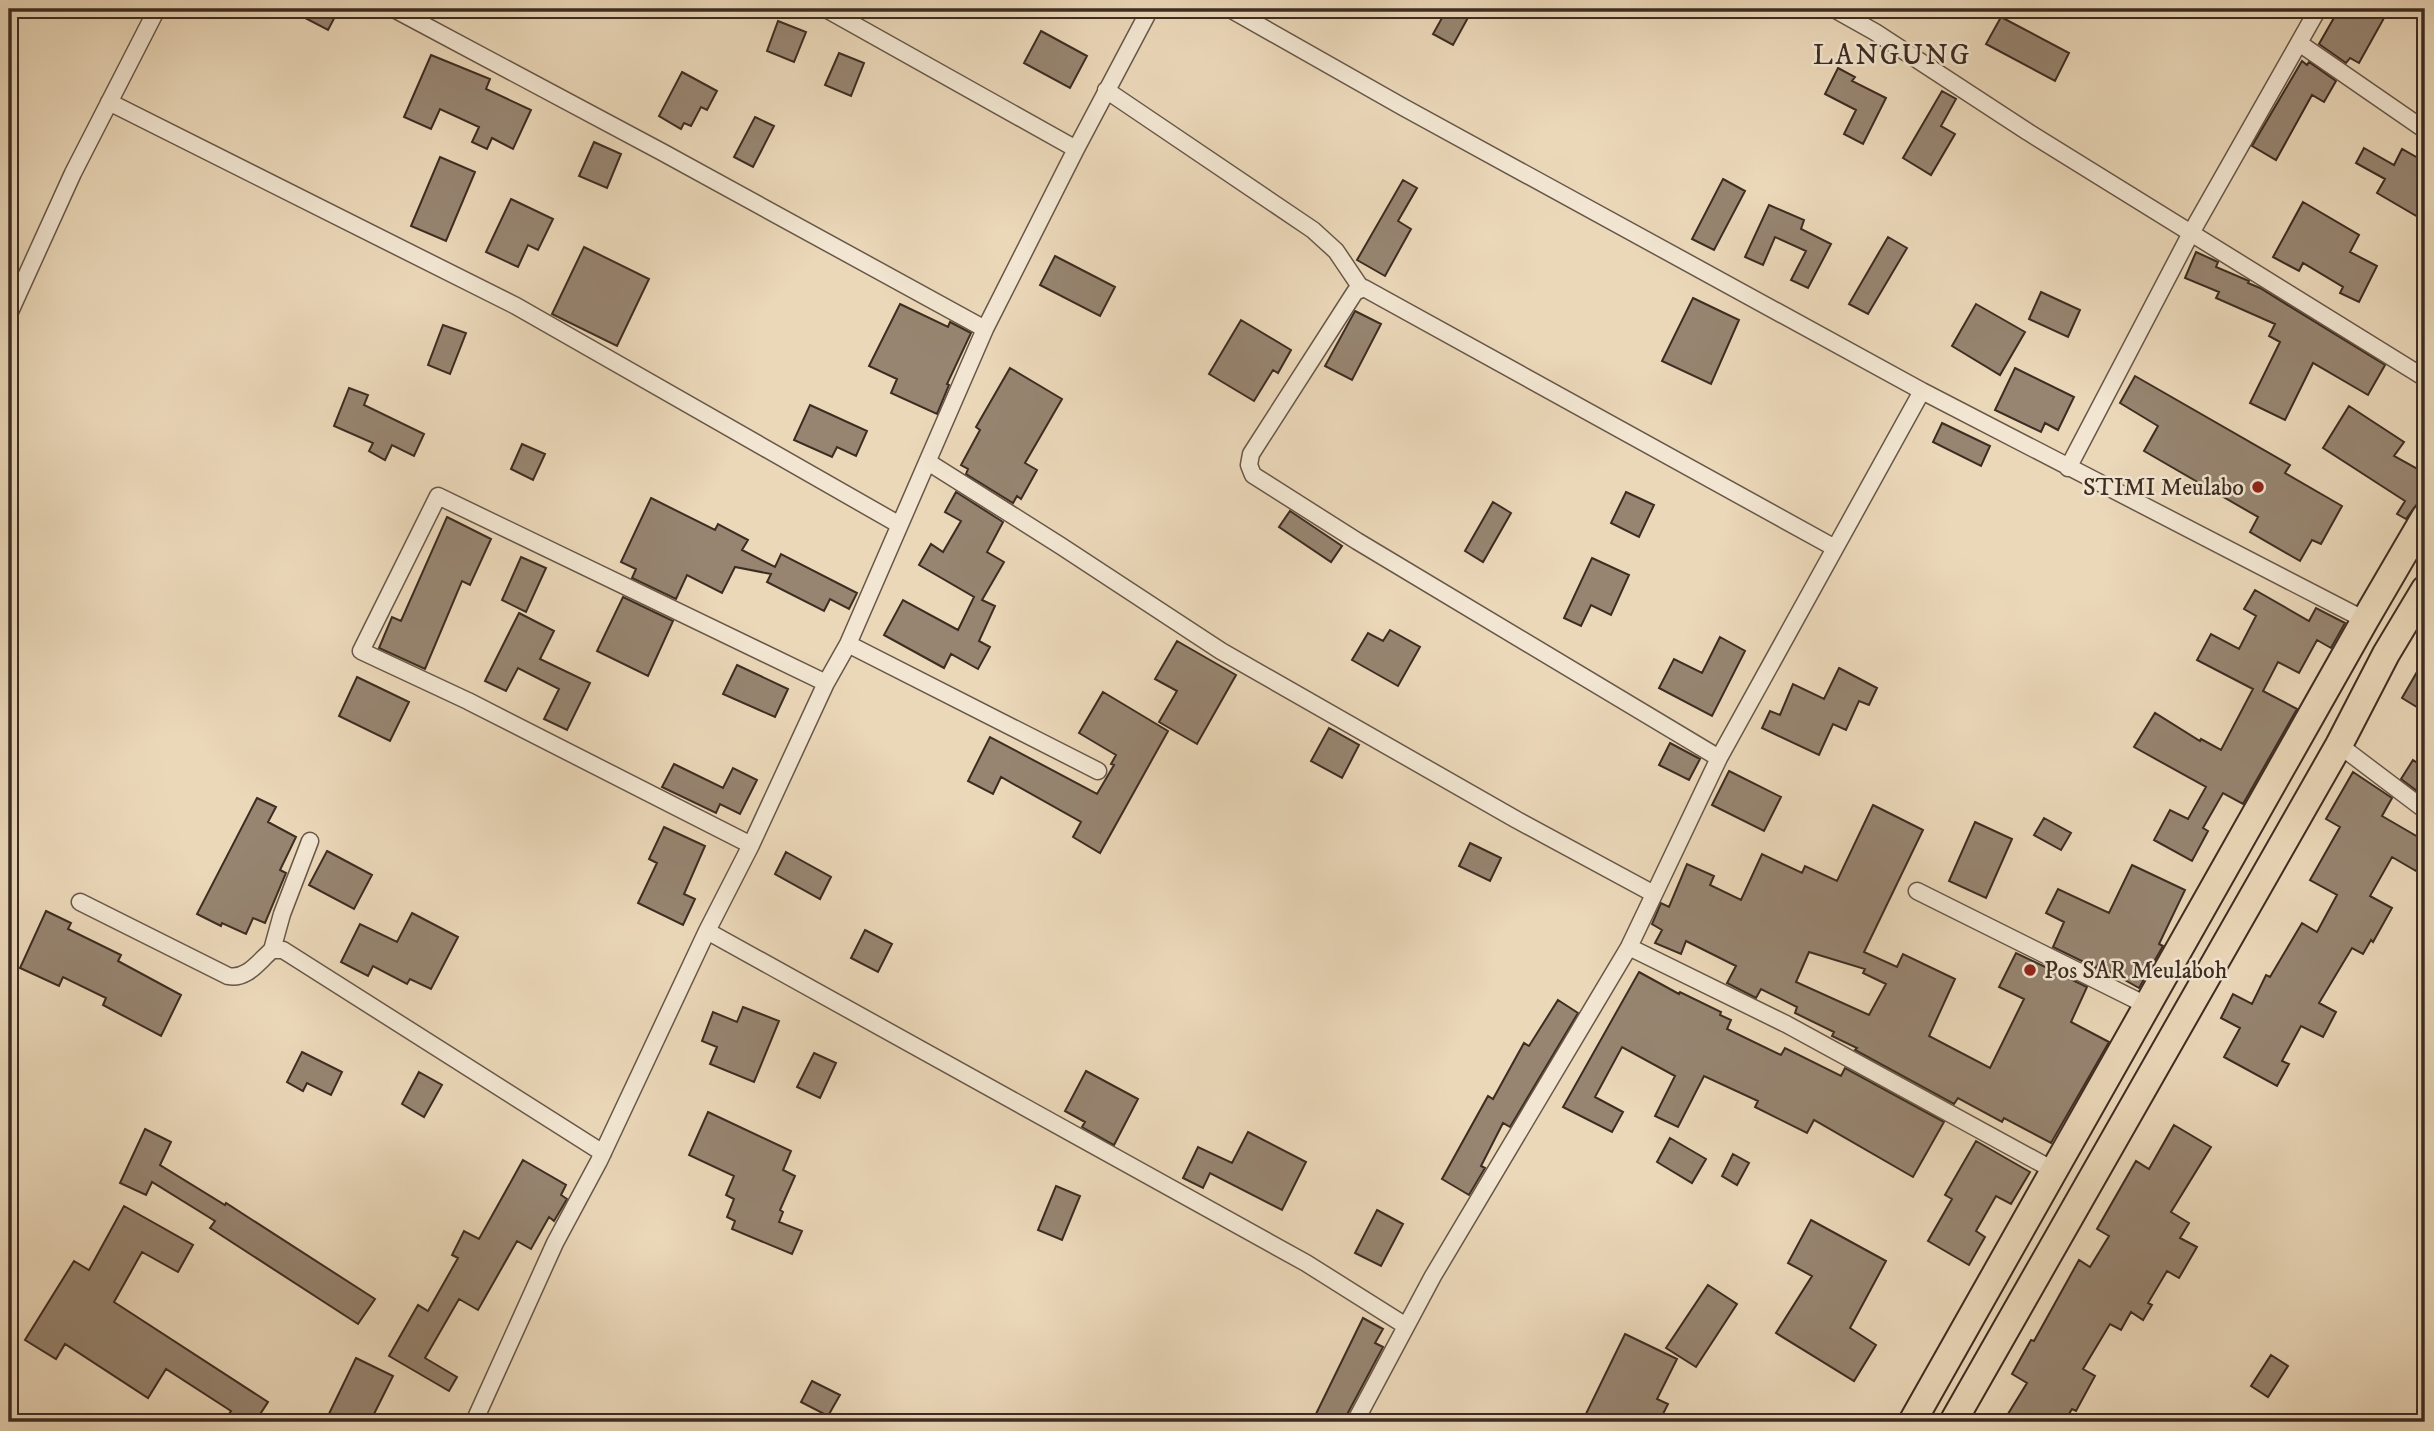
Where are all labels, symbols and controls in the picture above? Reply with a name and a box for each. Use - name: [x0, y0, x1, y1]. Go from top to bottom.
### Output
- district label: LANGUNG: [1813, 38, 1971, 73]
- place label: STIMI Meulabo: [2083, 473, 2244, 503]
- marker: STIMI Meulabo: [2250, 479, 2266, 495]
- place label: Pos SAR Meulaboh: [2044, 956, 2228, 986]
- marker: Pos SAR Meulaboh: [2022, 962, 2038, 978]

